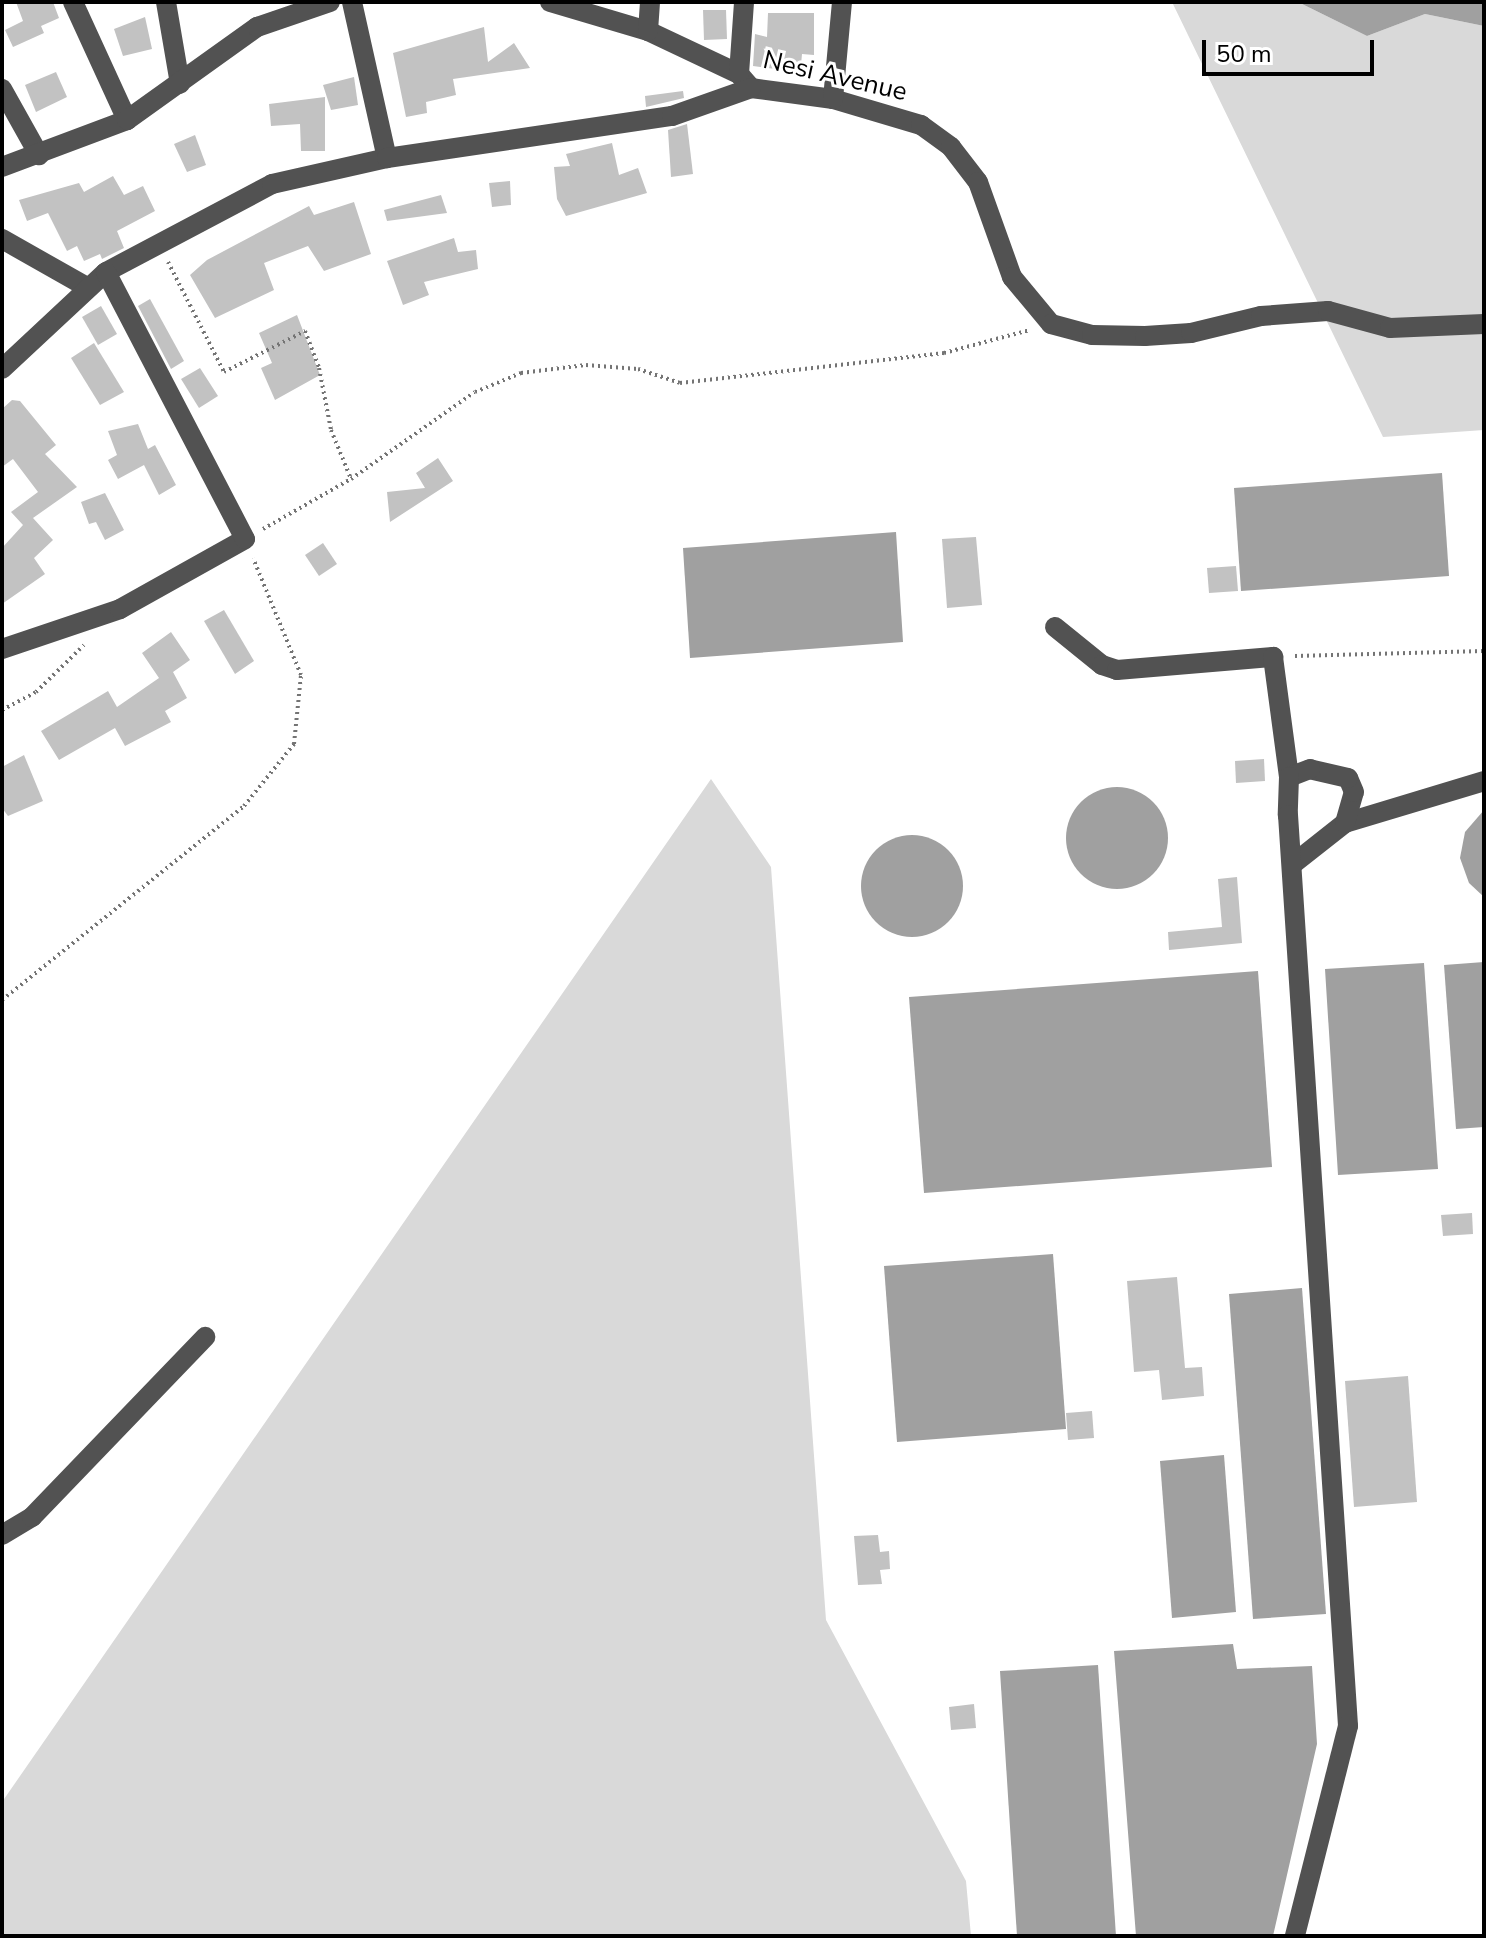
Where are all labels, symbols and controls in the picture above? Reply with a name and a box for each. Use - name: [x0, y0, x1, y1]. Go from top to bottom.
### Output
- scale bar: [1206, 24, 1378, 74]
- text: 50 m: [1216, 38, 1272, 70]
- street label: Nesi Avenue: [760, 44, 910, 108]

